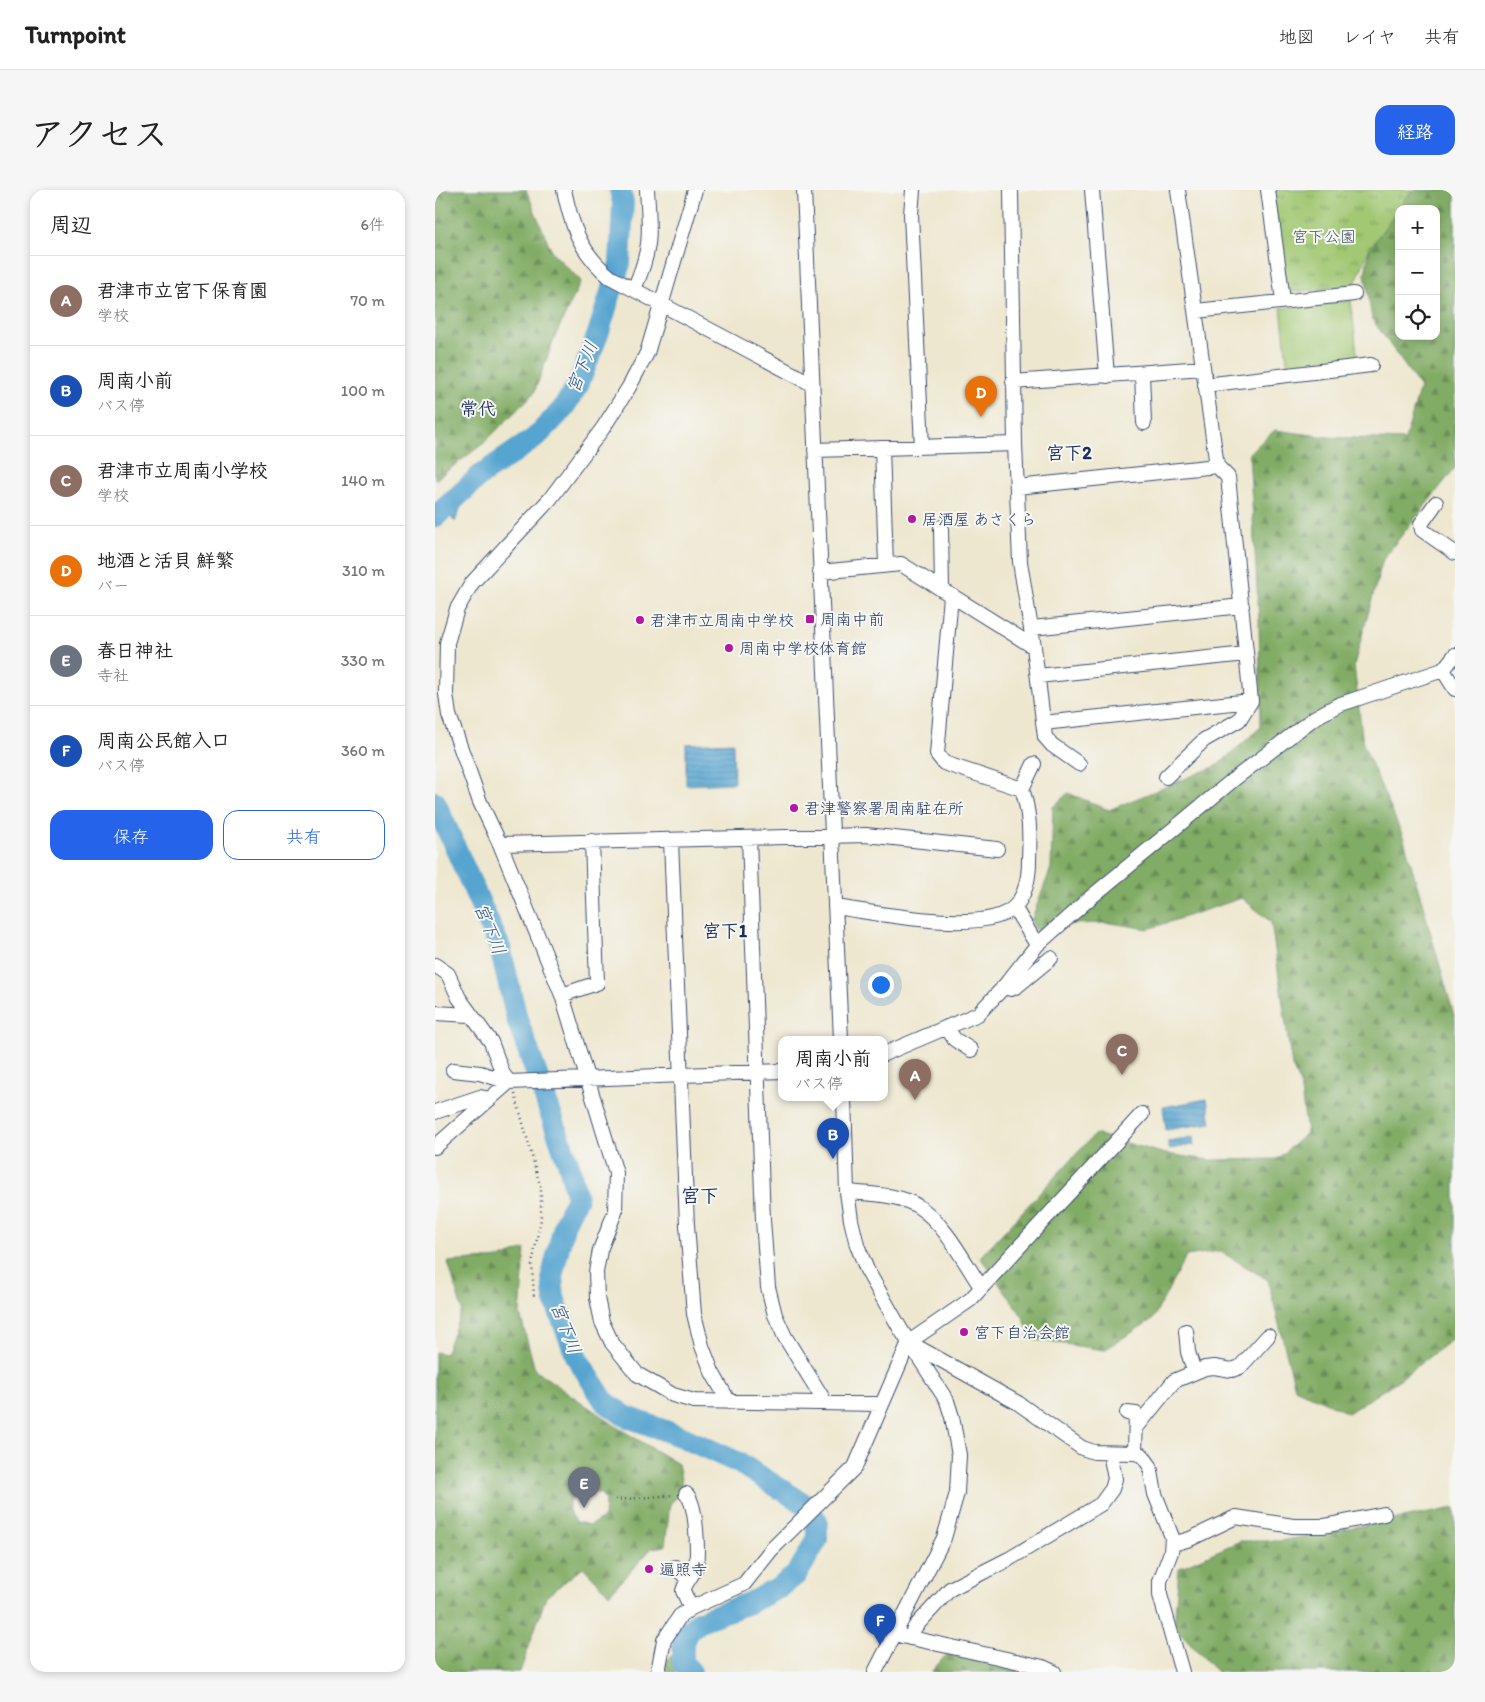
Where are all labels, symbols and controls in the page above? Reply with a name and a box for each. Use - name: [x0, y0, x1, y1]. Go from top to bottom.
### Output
- text: Turnpoint: [25, 20, 126, 49]
- text: 地図: [1279, 26, 1315, 48]
- text: レイヤ: [1343, 26, 1396, 48]
- text: 共有: [1424, 26, 1460, 48]
- button: 経路: [1375, 105, 1455, 155]
- text: アクセス: [30, 113, 168, 155]
- map controls: [1395, 205, 1440, 340]
- button: +: [1395, 205, 1440, 250]
- text: 周辺: [50, 212, 92, 237]
- text: 6件: [361, 215, 385, 234]
- park label: 宮下公園: [1292, 227, 1356, 246]
- button: −: [1395, 250, 1440, 295]
- text: 君津市立宮下保育園: [97, 279, 268, 302]
- text: A: [61, 291, 71, 310]
- text: 70 m: [350, 291, 385, 310]
- button: locate: [1395, 295, 1440, 340]
- text: 学校: [97, 306, 129, 325]
- water label: 宮下川: [562, 338, 602, 396]
- text: 周南小前: [97, 369, 173, 392]
- pin: D: [965, 376, 997, 417]
- text: B: [61, 381, 71, 400]
- text: 100 m: [341, 381, 385, 400]
- text: バス停: [97, 396, 145, 415]
- district label: 常代: [460, 398, 496, 420]
- district label: 宮下2: [1046, 442, 1092, 464]
- text: 君津市立周南小学校: [97, 459, 268, 482]
- text: C: [61, 471, 71, 490]
- text: 140 m: [341, 471, 385, 490]
- text: 学校: [97, 486, 129, 505]
- place label: 居酒屋 あさくら: [922, 510, 1037, 529]
- marker: 居酒屋 あさくら: [906, 513, 918, 525]
- text: 地酒と活貝 鮮繁: [97, 549, 234, 572]
- text: D: [61, 561, 71, 580]
- text: 310 m: [342, 561, 385, 580]
- text: バー: [97, 576, 129, 595]
- place label: 周南中前: [820, 610, 884, 629]
- place label: 君津市立周南中学校: [650, 611, 794, 630]
- marker: 周南中前: [804, 613, 816, 625]
- marker: 君津市立周南中学校: [634, 614, 646, 626]
- text: 春日神社: [97, 639, 173, 662]
- place label: 周南中学校体育館: [739, 639, 867, 658]
- marker: 周南中学校体育館: [723, 642, 735, 654]
- text: E: [62, 651, 70, 670]
- text: 330 m: [341, 651, 385, 670]
- text: 寺社: [97, 666, 129, 685]
- text: 周南公民館入口: [97, 729, 230, 752]
- text: F: [62, 741, 70, 760]
- text: 360 m: [341, 741, 385, 760]
- text: バス停: [97, 756, 145, 775]
- place label: 君津警察署周南駐在所: [804, 799, 964, 818]
- marker: 君津警察署周南駐在所: [788, 802, 800, 814]
- button: 保存: [50, 810, 213, 860]
- button: 共有: [223, 810, 385, 860]
- water label: 宮下川: [470, 900, 510, 958]
- district label: 宮下1: [703, 920, 748, 942]
- your location: [868, 972, 894, 998]
- pin: C: [1106, 1034, 1138, 1075]
- popup: [778, 1036, 888, 1101]
- text: 周南小前: [795, 1047, 871, 1070]
- pin: A: [899, 1059, 931, 1100]
- text: バス停: [795, 1074, 843, 1093]
- pin: B: [817, 1118, 849, 1159]
- district label: 宮下: [681, 1184, 719, 1207]
- water label: 宮下川: [546, 1299, 586, 1357]
- place label: 宮下自治会館: [974, 1323, 1070, 1342]
- marker: 宮下自治会館: [958, 1326, 970, 1338]
- pin: E: [568, 1467, 600, 1508]
- place label: 遍照寺: [659, 1560, 707, 1579]
- marker: 遍照寺: [643, 1563, 655, 1575]
- pin: F: [864, 1604, 896, 1645]

